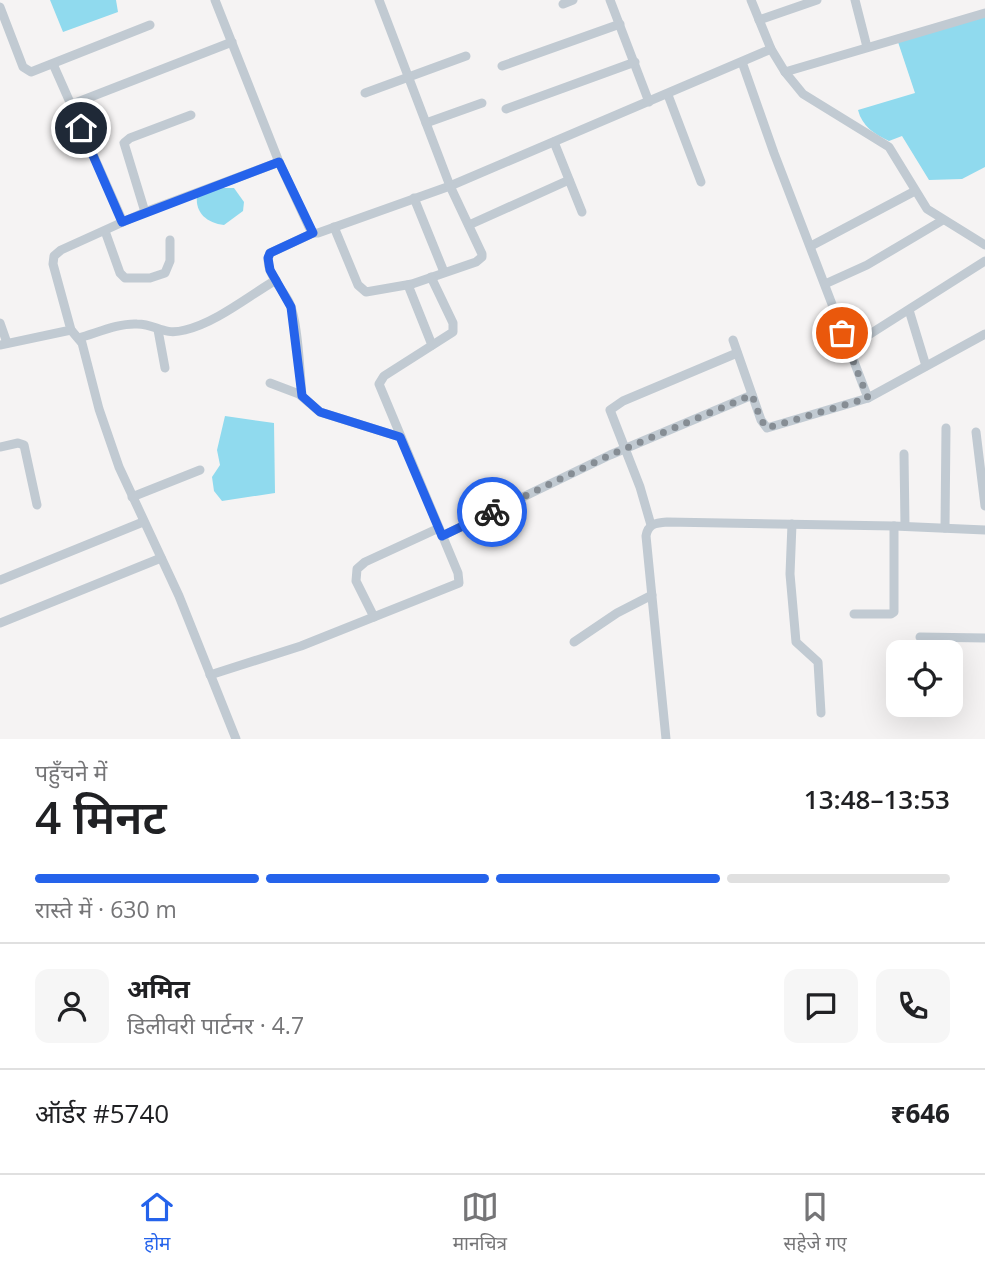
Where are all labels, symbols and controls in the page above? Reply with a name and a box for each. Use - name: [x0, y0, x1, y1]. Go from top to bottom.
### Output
- pin: [51, 98, 111, 158]
- icon: home: [62, 109, 100, 147]
- pin: [812, 303, 872, 363]
- icon: bag: [823, 314, 861, 352]
- courier: [457, 477, 527, 547]
- icon: bike: [473, 493, 511, 531]
- map controls: [886, 640, 963, 717]
- button: locate: [886, 640, 963, 717]
- text: पहुँचने में: [35, 756, 107, 788]
- text: 13:48–13:53: [804, 781, 950, 817]
- text: 4 मिनट: [35, 785, 167, 847]
- text: रास्ते में · 630 m: [35, 893, 177, 925]
- button: person: [35, 969, 109, 1043]
- button: chat: [784, 969, 858, 1043]
- button: phone: [876, 969, 950, 1043]
- text: अमित: [127, 970, 190, 1006]
- text: डिलीवरी पार्टनर · 4.7: [127, 1009, 304, 1041]
- text: ऑर्डर #5740: [35, 1095, 169, 1131]
- text: ₹646: [891, 1095, 950, 1131]
- tab: होम: [138, 1188, 176, 1258]
- tab: मानचित्र: [453, 1188, 507, 1258]
- tab: सहेजे गए: [784, 1188, 847, 1258]

